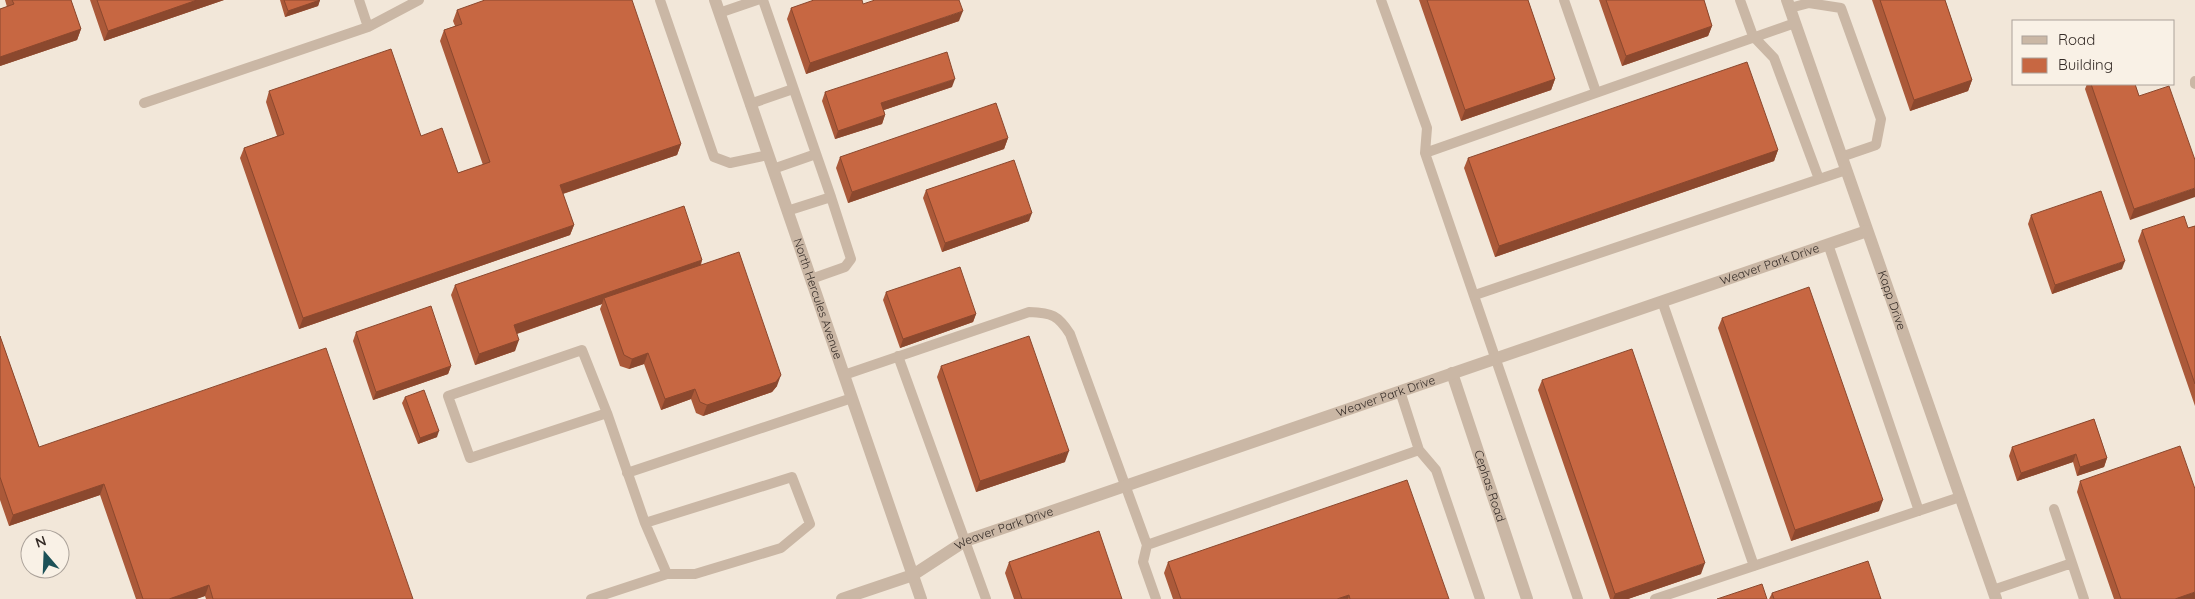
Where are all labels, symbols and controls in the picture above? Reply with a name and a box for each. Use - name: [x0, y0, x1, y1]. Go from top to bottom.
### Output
- legend: [2012, 20, 2175, 85]
- text: Road: [2058, 30, 2095, 49]
- text: Building: [2058, 55, 2113, 74]
- street label: North Hercules Avenue: [790, 236, 846, 361]
- street label: Weaver Park Drive: [1718, 240, 1821, 288]
- street label: Kapp Drive: [1875, 268, 1910, 332]
- street label: Weaver Park Drive: [1334, 372, 1437, 420]
- street label: Cephas Road: [1471, 448, 1509, 524]
- street label: Weaver Park Drive: [951, 503, 1055, 553]
- north arrow: [20, 529, 70, 579]
- text: N: [33, 532, 49, 552]

